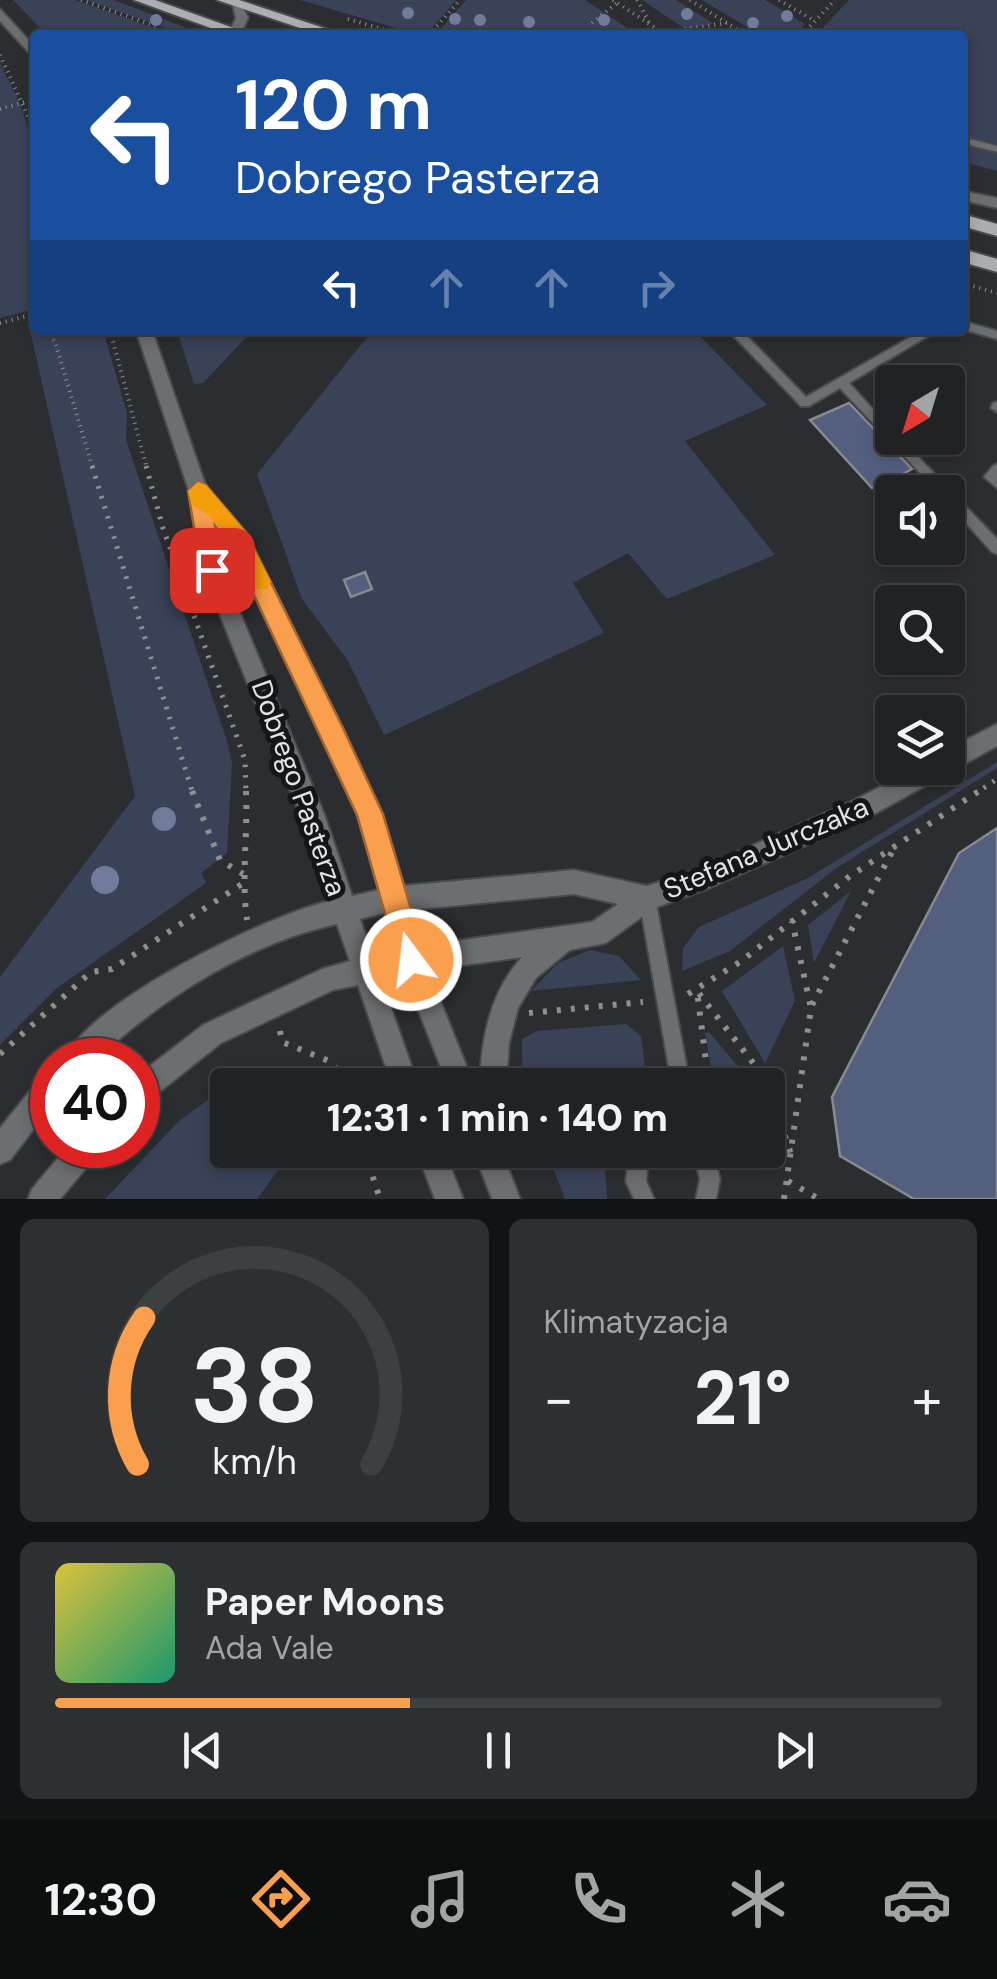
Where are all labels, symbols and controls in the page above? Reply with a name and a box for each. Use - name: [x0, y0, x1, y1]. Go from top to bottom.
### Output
- text: 120 m: [235, 60, 432, 151]
- icon: left: [70, 70, 200, 200]
- text: Dobrego Pasterza: [235, 148, 600, 207]
- icon: left: [314, 260, 369, 315]
- icon: ahead: [419, 260, 474, 315]
- icon: ahead: [524, 260, 579, 315]
- icon: right: [629, 260, 684, 315]
- north arrow: [875, 365, 965, 455]
- map controls: [875, 365, 965, 785]
- button: sound: [875, 475, 965, 565]
- pin: [170, 528, 255, 613]
- icon: arrive: [185, 543, 240, 598]
- button: search: [875, 585, 965, 675]
- street label: Dobrego Pasterza: [243, 675, 355, 901]
- button: layers: [875, 695, 965, 785]
- street label: Stefana Jurczaka: [658, 788, 874, 908]
- position arrow: [359, 908, 463, 1012]
- speed limit sign: 40: [30, 1038, 160, 1168]
- text: 12:31 · 1 min · 140 m: [327, 1093, 668, 1143]
- text: Klimatyzacja: [544, 1301, 728, 1343]
- text: 38: [190, 1319, 319, 1454]
- text: 21°: [694, 1350, 792, 1447]
- text: −: [544, 1363, 574, 1435]
- text: +: [912, 1363, 942, 1435]
- text: km/h: [212, 1439, 296, 1485]
- text: Paper Moons: [205, 1577, 445, 1627]
- text: Ada Vale: [205, 1627, 334, 1669]
- icon: previous: [175, 1723, 230, 1778]
- icon: pause: [471, 1723, 526, 1778]
- icon: next: [767, 1723, 822, 1778]
- icon: directions: [246, 1864, 316, 1934]
- icon: music: [405, 1864, 475, 1934]
- icon: phone: [564, 1864, 634, 1934]
- icon: climate: [723, 1864, 793, 1934]
- icon: car: [882, 1864, 952, 1934]
- text: 12:30: [45, 1870, 157, 1929]

